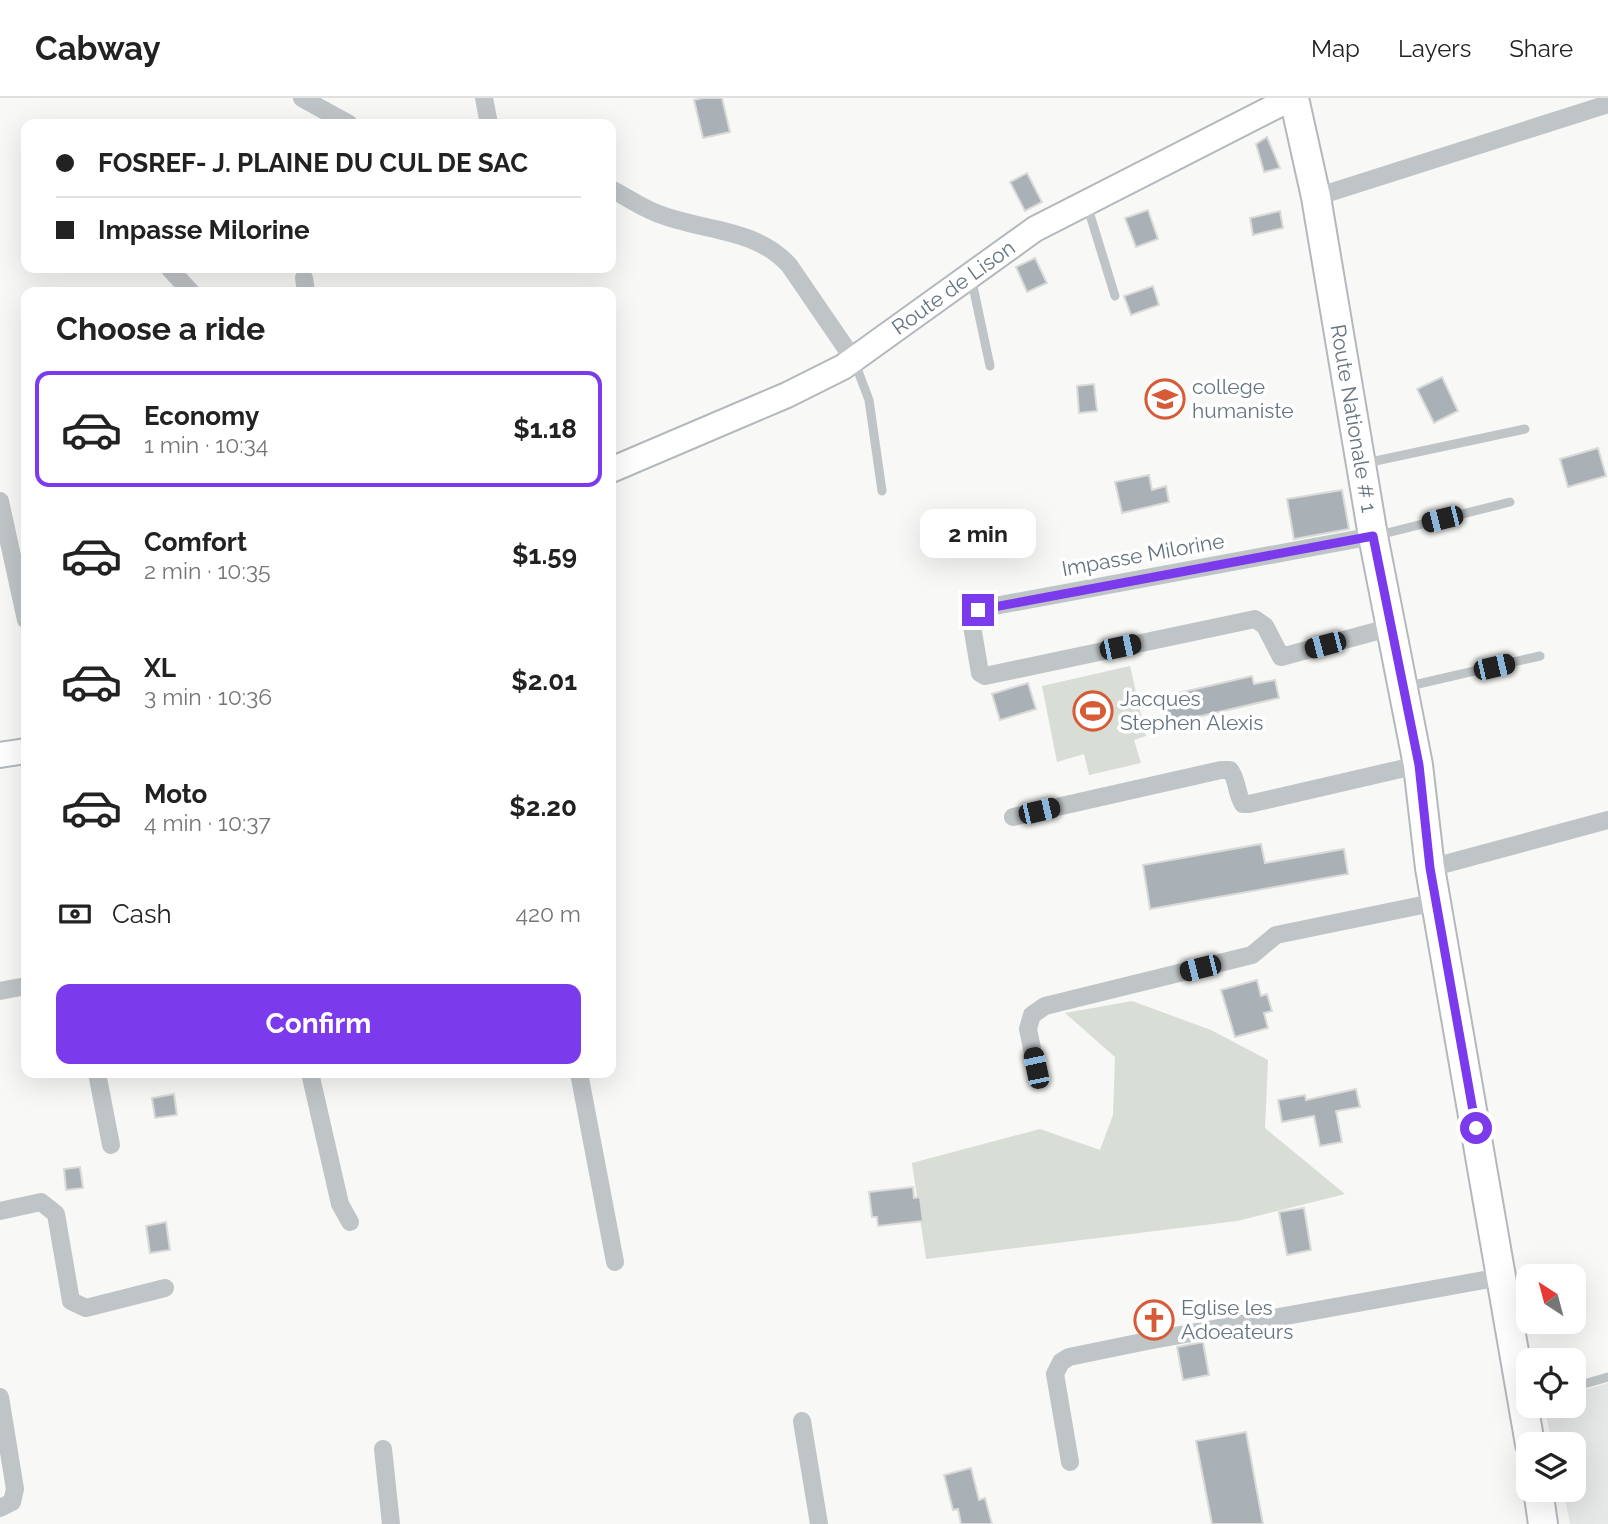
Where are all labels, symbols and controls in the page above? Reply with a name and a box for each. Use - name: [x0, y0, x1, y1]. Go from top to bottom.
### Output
- text: Cabway: [35, 29, 161, 68]
- text: Map: [1311, 34, 1360, 63]
- text: Layers: [1398, 34, 1471, 63]
- text: Share: [1509, 34, 1573, 63]
- text: FOSREF- J. PLAINE DU CUL DE SAC: [98, 148, 528, 178]
- text: Impasse Milorine: [98, 215, 310, 245]
- street label: Route de Lison: [887, 235, 1020, 340]
- text: Choose a ride: [56, 310, 265, 347]
- street label: Route Nationale # 1: [1326, 323, 1382, 514]
- place label: college humaniste: [1192, 374, 1294, 423]
- school or university icon: college humaniste: [1144, 378, 1186, 420]
- icon: car: [60, 398, 123, 461]
- text: Economy: [144, 401, 259, 431]
- text: $1.18: [513, 414, 577, 444]
- text: 1 min · 10:34: [144, 431, 268, 458]
- car: [1420, 504, 1465, 534]
- callout: 2 min: [920, 508, 1036, 558]
- text: 2 min: [948, 520, 1008, 547]
- icon: car: [60, 524, 123, 587]
- text: Comfort: [144, 527, 247, 557]
- street label: Impasse Milorine: [1060, 528, 1226, 581]
- text: $1.59: [512, 540, 577, 570]
- text: 2 min · 10:35: [144, 557, 271, 584]
- route end: [962, 594, 994, 626]
- car: [1302, 629, 1349, 661]
- car: [1098, 632, 1143, 662]
- icon: car: [60, 650, 123, 713]
- car: [1472, 652, 1517, 682]
- text: XL: [144, 653, 176, 683]
- text: $2.01: [511, 666, 577, 696]
- text: 3 min · 10:36: [144, 683, 272, 710]
- place label: Jacques Stephen Alexis: [1120, 686, 1263, 735]
- sports icon: Jacques Stephen Alexis: [1072, 690, 1114, 732]
- icon: car: [60, 776, 123, 839]
- text: Moto: [144, 779, 207, 809]
- text: $2.20: [509, 792, 577, 822]
- car: [1017, 796, 1062, 826]
- text: 4 min · 10:37: [144, 809, 271, 836]
- icon: cash: [56, 895, 94, 933]
- text: Cash: [112, 899, 172, 929]
- text: 420 m: [515, 900, 581, 927]
- car: [1178, 953, 1223, 983]
- button: Confirm: [56, 984, 581, 1064]
- car: [1022, 1045, 1051, 1091]
- route start: [1460, 1112, 1492, 1144]
- north arrow: [1516, 1264, 1586, 1334]
- map controls: [1516, 1264, 1586, 1502]
- place label: Eglise les Adoeateurs: [1181, 1295, 1293, 1344]
- church icon: Eglise les Adoeateurs: [1133, 1299, 1175, 1341]
- button: locate: [1516, 1348, 1586, 1418]
- button: layers: [1516, 1432, 1586, 1502]

